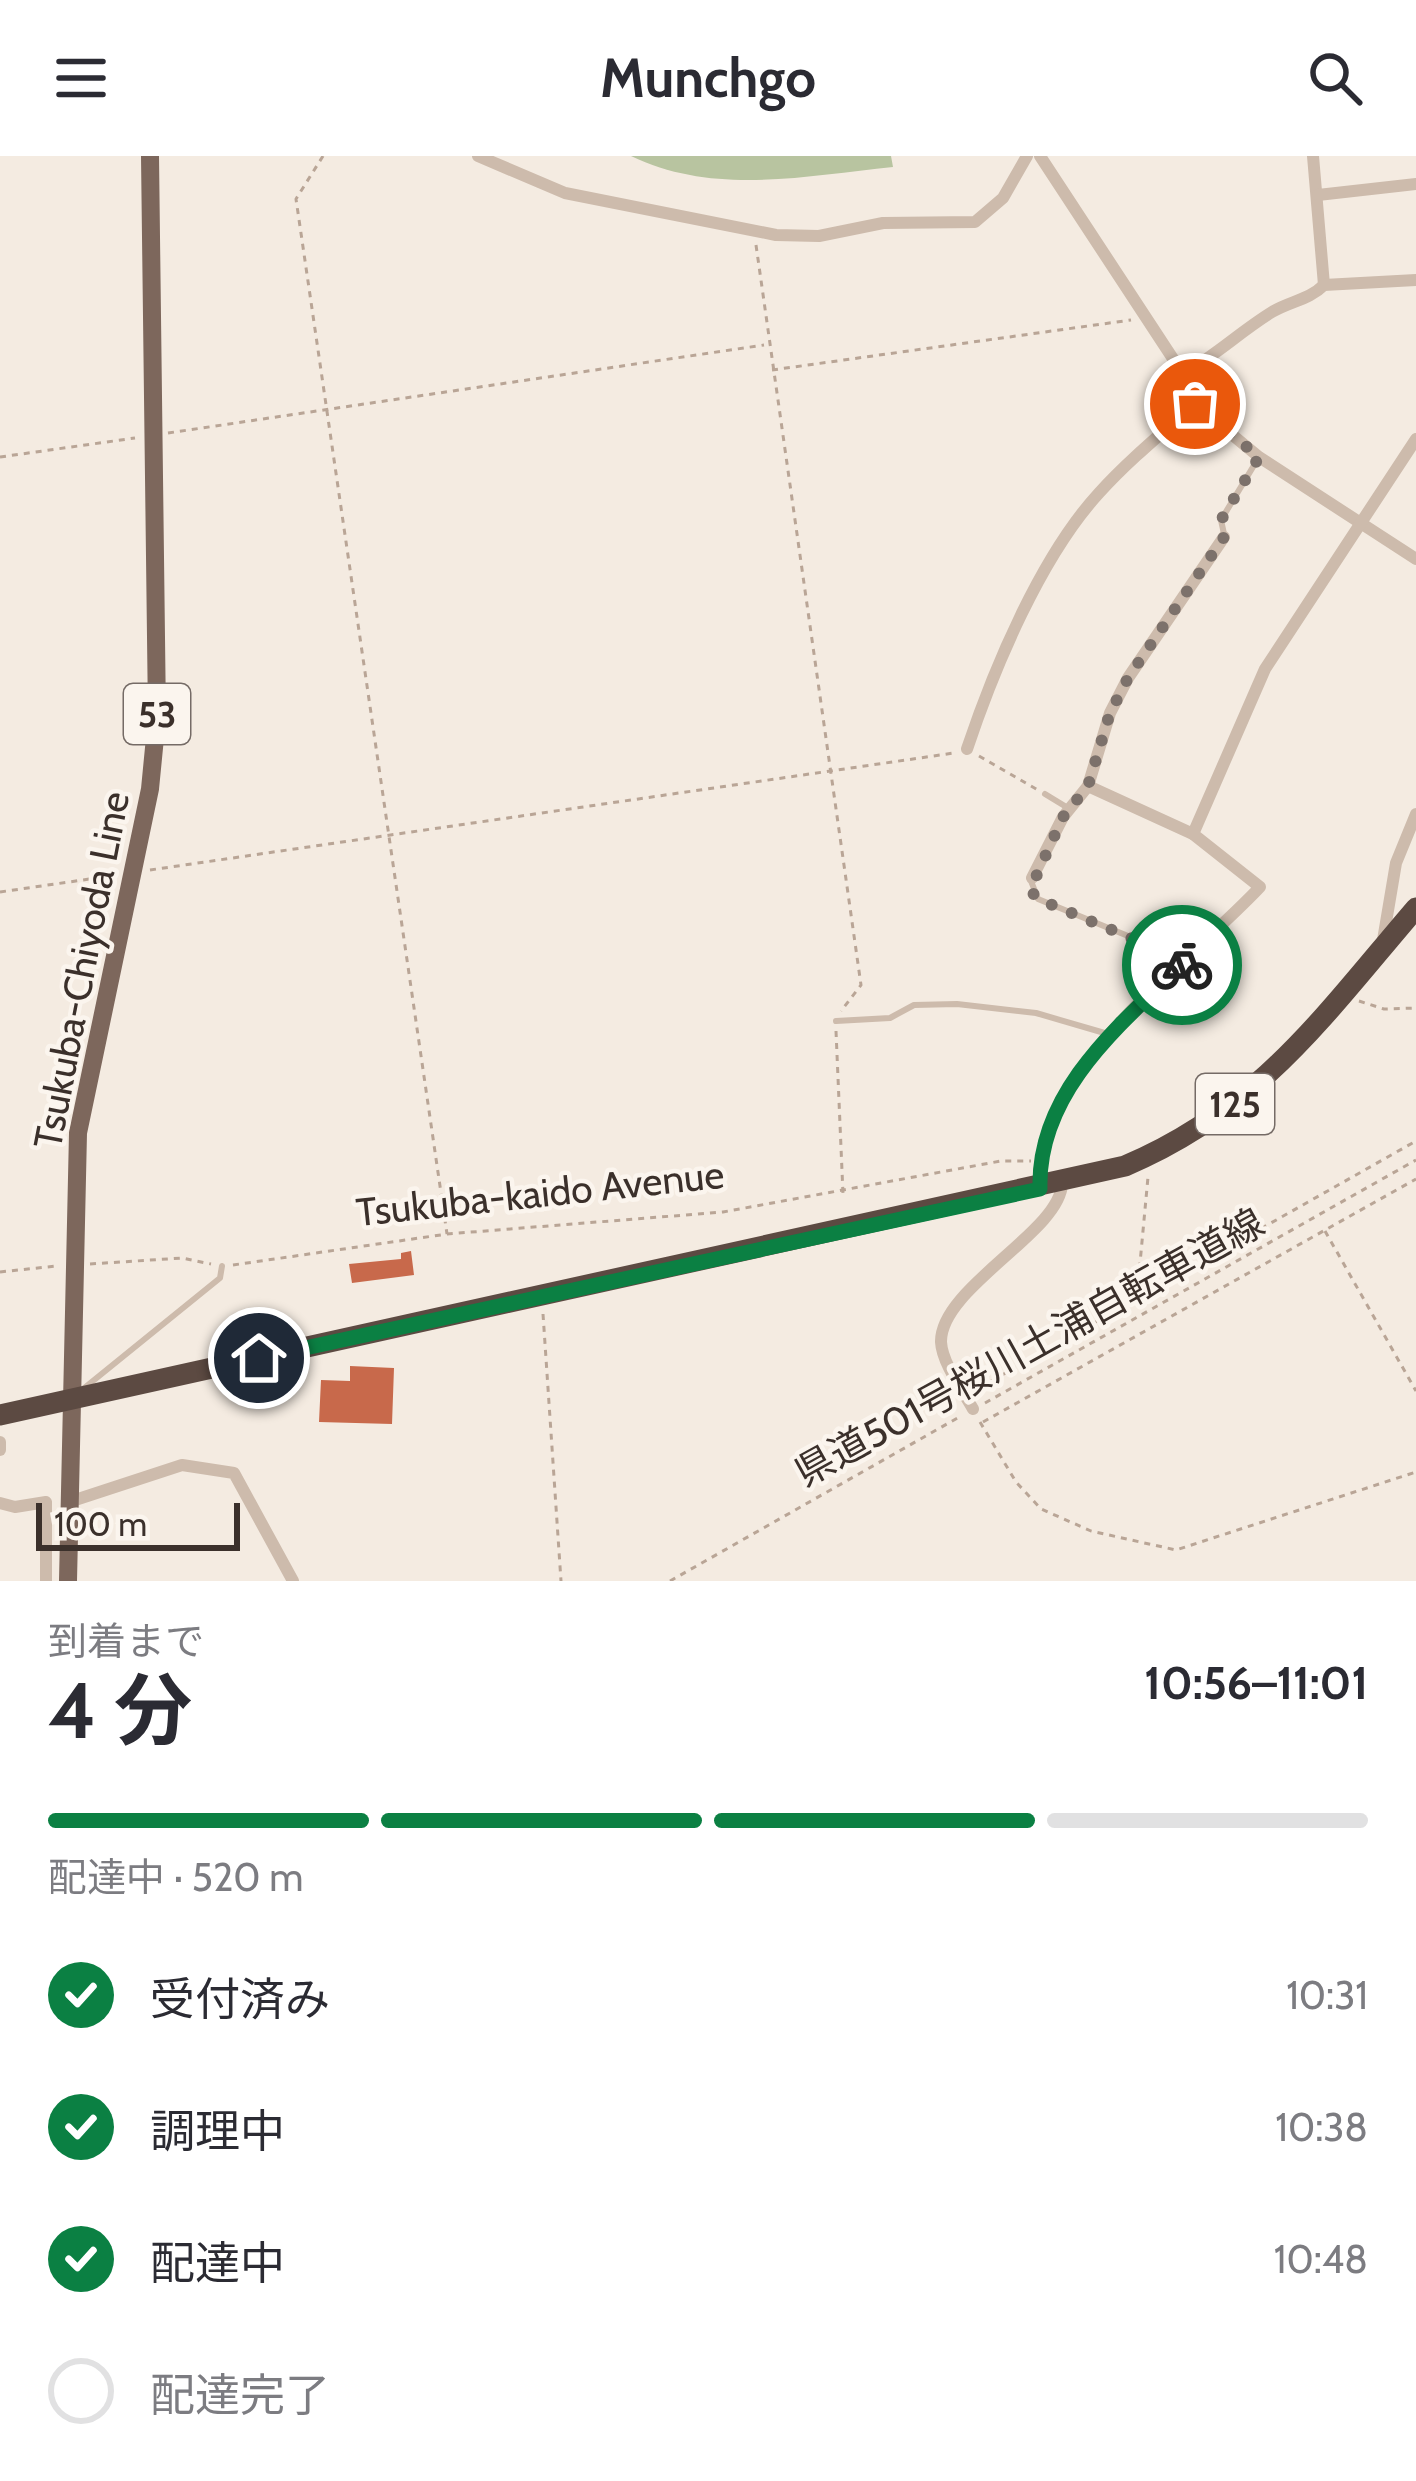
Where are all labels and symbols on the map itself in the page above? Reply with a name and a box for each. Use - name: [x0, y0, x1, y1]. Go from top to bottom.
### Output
- pin: [1144, 353, 1246, 455]
- road number: 53: [124, 684, 190, 744]
- street label: Tsukuba-Chiyoda Line: [23, 787, 139, 1153]
- courier: [1122, 905, 1242, 1025]
- road number: 125: [1196, 1074, 1274, 1134]
- street label: Tsukuba-kaido Avenue: [354, 1150, 726, 1236]
- street label: 県道501号桜川土浦自転車道線: [786, 1198, 1272, 1496]
- pin: [208, 1307, 310, 1409]
- scale bar: [36, 1497, 240, 1550]

